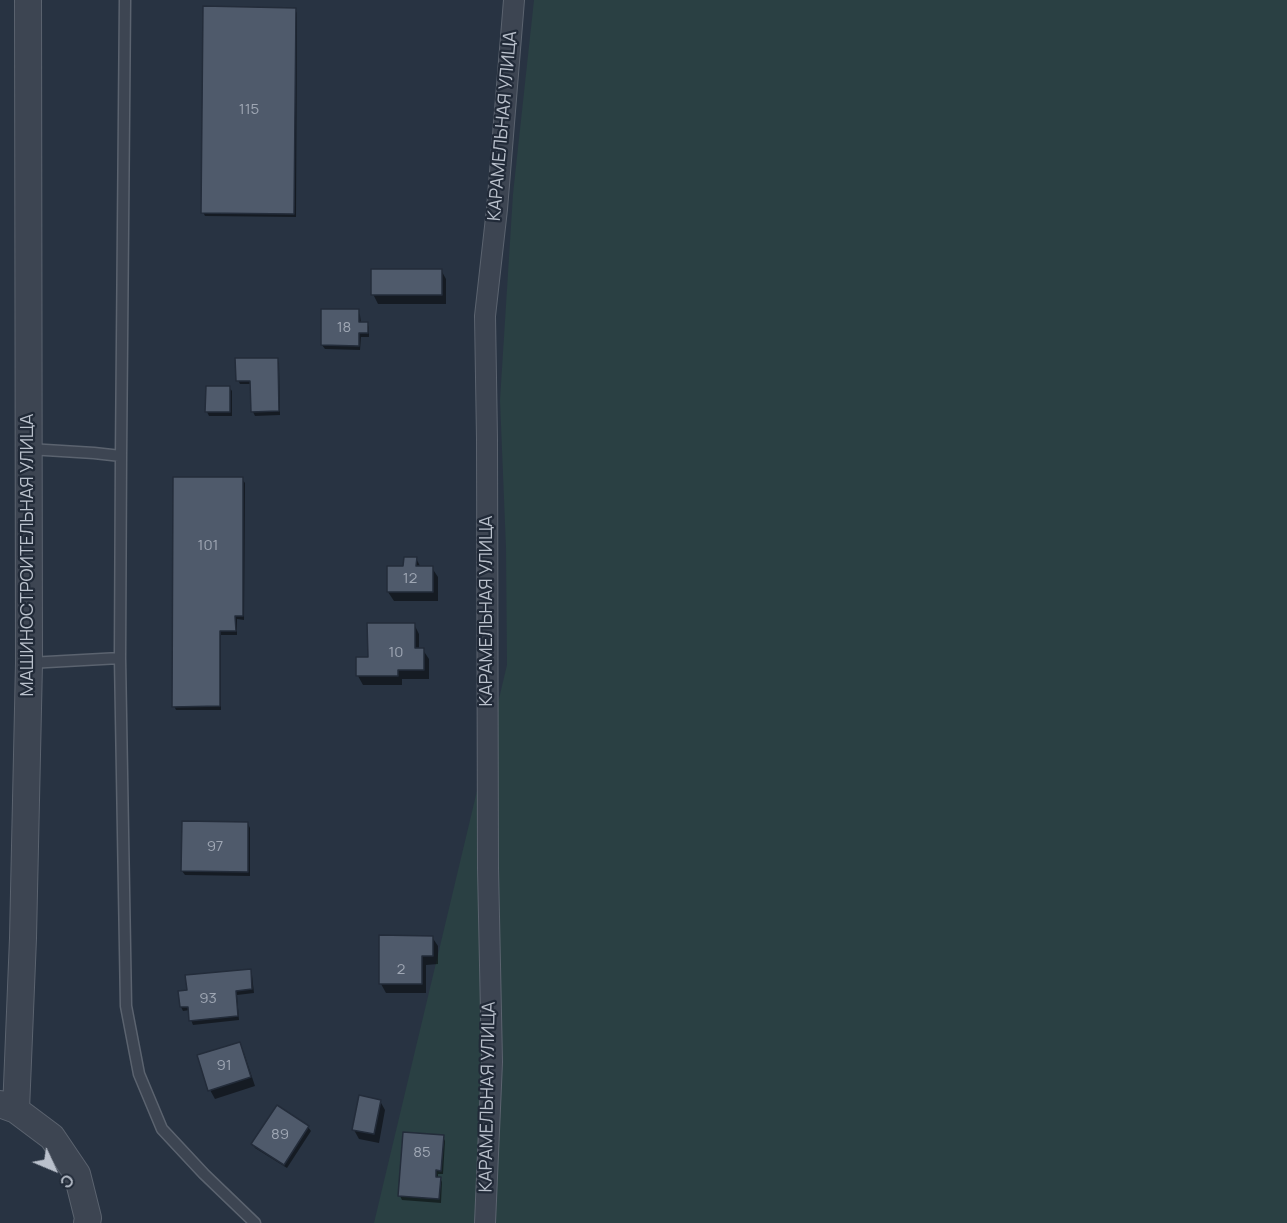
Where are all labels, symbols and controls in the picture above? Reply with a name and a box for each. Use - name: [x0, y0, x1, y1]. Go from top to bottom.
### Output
- street label: КАРАМЕЛЬНАЯ УЛИЦА: [484, 30, 522, 222]
- house number: 115: [239, 101, 259, 119]
- house number: 18: [337, 319, 351, 337]
- street label: МАШИНОСТРОИТЕЛЬНАЯ УЛИЦА: [17, 414, 39, 696]
- street label: КАРАМЕЛЬНАЯ УЛИЦА: [476, 516, 498, 706]
- house number: 101: [198, 537, 218, 555]
- house number: 12: [403, 570, 417, 588]
- house number: 10: [389, 644, 403, 662]
- house number: 97: [207, 838, 223, 856]
- house number: 2: [397, 961, 405, 979]
- house number: 93: [199, 990, 217, 1008]
- street label: КАРАМЕЛЬНАЯ УЛИЦА: [476, 1001, 500, 1193]
- house number: 91: [216, 1057, 232, 1075]
- house number: 89: [271, 1126, 289, 1144]
- north arrow: [24, 1139, 84, 1199]
- house number: 85: [413, 1144, 431, 1162]
- text: С: [55, 1170, 79, 1193]

